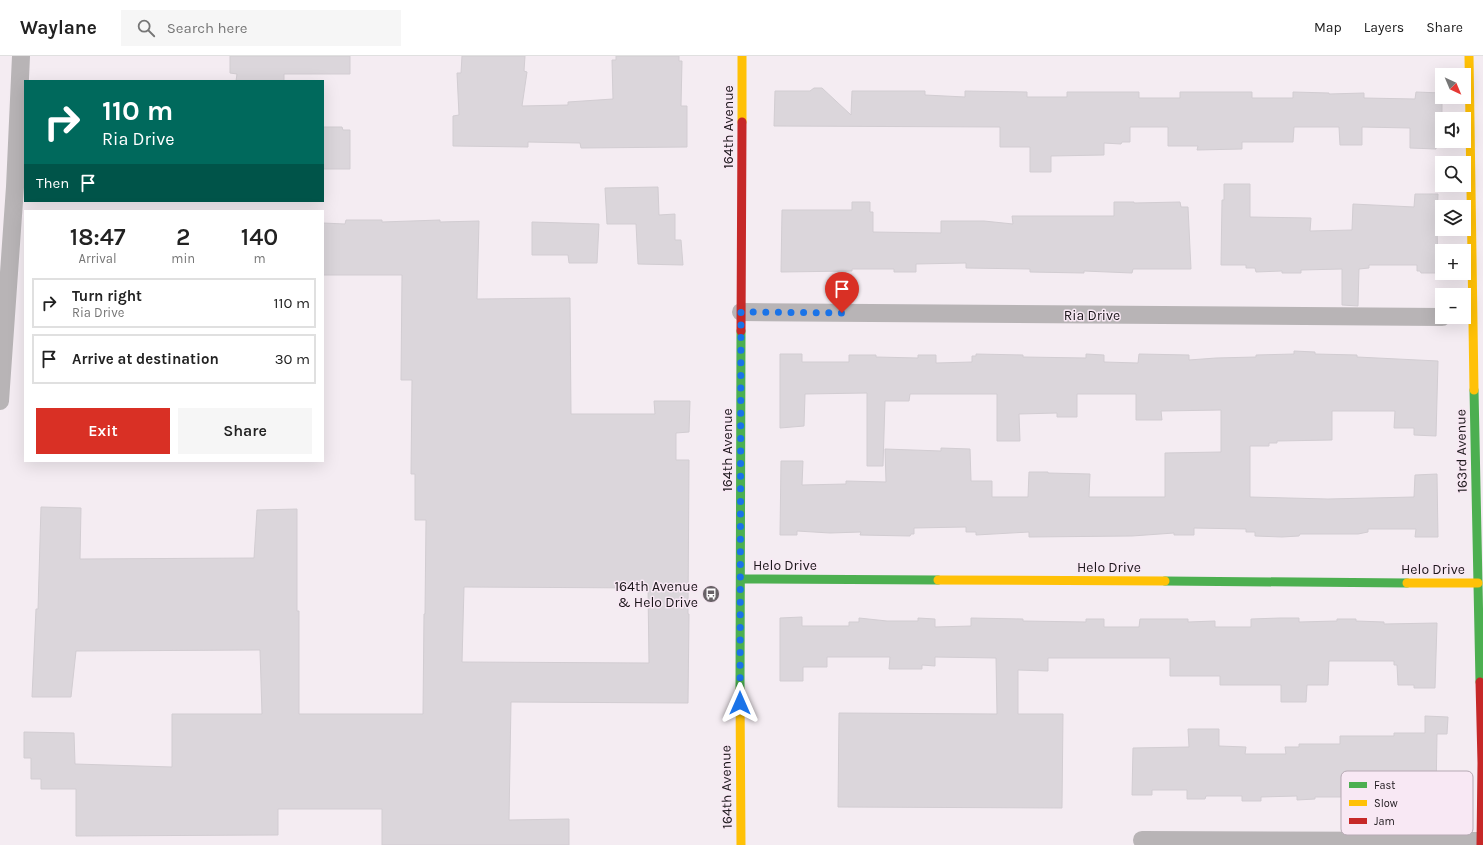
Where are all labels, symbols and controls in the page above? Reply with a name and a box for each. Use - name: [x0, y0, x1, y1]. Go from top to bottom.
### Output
- search box: [121, 10, 401, 46]
- text: Waylane: [20, 17, 97, 39]
- icon: search: [135, 17, 157, 39]
- text: Search here: [167, 19, 247, 37]
- text: Map: [1314, 19, 1342, 36]
- text: Layers: [1364, 19, 1404, 36]
- text: Share: [1426, 19, 1463, 36]
- north arrow: [1435, 68, 1471, 104]
- map controls: [1435, 68, 1471, 324]
- street label: 164th Avenue: [720, 85, 737, 169]
- text: 110 m: [102, 94, 173, 127]
- icon: right: [36, 96, 88, 148]
- button: sound: [1435, 112, 1471, 148]
- text: Ria Drive: [102, 128, 175, 150]
- button: search: [1435, 156, 1471, 192]
- icon: arrive: [77, 172, 99, 194]
- text: Then: [36, 174, 69, 192]
- button: layers: [1435, 200, 1471, 236]
- text: 18:47: [70, 223, 125, 251]
- text: 2: [176, 223, 190, 251]
- text: 140: [241, 223, 278, 251]
- button: +: [1435, 244, 1471, 280]
- text: Arrival: [79, 251, 117, 266]
- text: min: [171, 251, 195, 266]
- text: m: [253, 251, 266, 266]
- pin: [825, 272, 859, 313]
- icon: arrive: [831, 278, 853, 300]
- text: Turn right: [72, 287, 142, 305]
- button: −: [1435, 288, 1471, 324]
- icon: right: [38, 292, 60, 314]
- text: 110 m: [274, 294, 310, 312]
- text: Ria Drive: [72, 305, 124, 320]
- street label: Ria Drive: [1064, 307, 1120, 324]
- icon: arrive: [38, 348, 60, 370]
- text: Arrive at destination: [72, 350, 219, 368]
- text: 30 m: [275, 350, 310, 368]
- button: Exit: [36, 408, 170, 454]
- button: Share: [178, 408, 312, 454]
- street label: 164th Avenue: [719, 408, 736, 492]
- street label: 163rd Avenue: [1452, 409, 1471, 493]
- street label: Helo Drive: [753, 557, 817, 574]
- street label: Helo Drive: [1077, 559, 1141, 576]
- street label: Helo Drive: [1401, 561, 1465, 578]
- place label: 164th Avenue & Helo Drive: [614, 578, 698, 611]
- bus stop icon: 164th Avenue & Helo Drive: [701, 584, 721, 604]
- position arrow: [719, 682, 761, 724]
- street label: 164th Avenue: [717, 745, 736, 829]
- legend: [1341, 771, 1473, 835]
- text: Fast: [1374, 779, 1395, 792]
- text: Slow: [1374, 797, 1398, 810]
- text: Jam: [1374, 815, 1395, 828]

